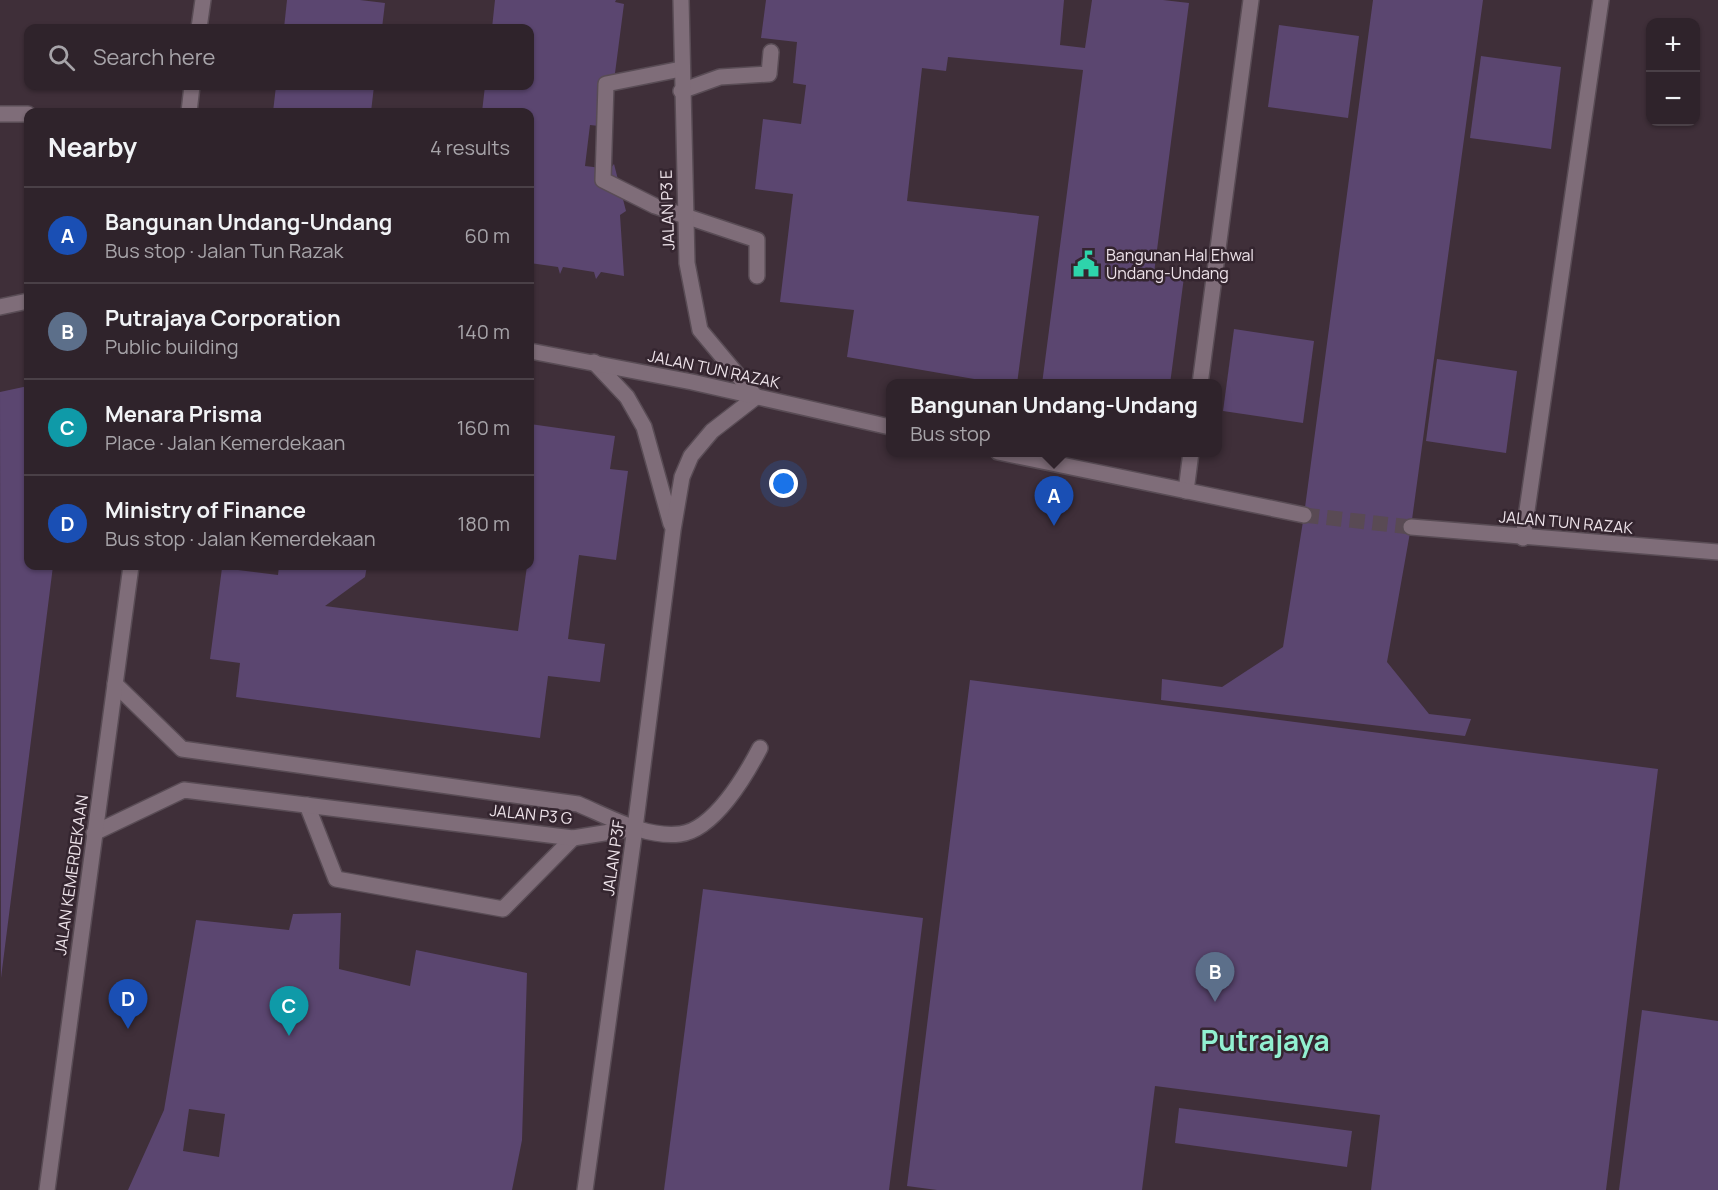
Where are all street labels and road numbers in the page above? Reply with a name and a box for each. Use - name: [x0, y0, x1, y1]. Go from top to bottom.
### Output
- street label: JALAN P3 E: [655, 169, 679, 251]
- street label: JALAN TUN RAZAK: [646, 344, 782, 394]
- street label: JALAN TUN RAZAK: [1498, 505, 1634, 539]
- street label: JALAN KEMERDEKAAN: [49, 793, 93, 957]
- street label: JALAN P3 G: [489, 799, 573, 829]
- street label: JALAN P3F: [597, 819, 629, 897]

